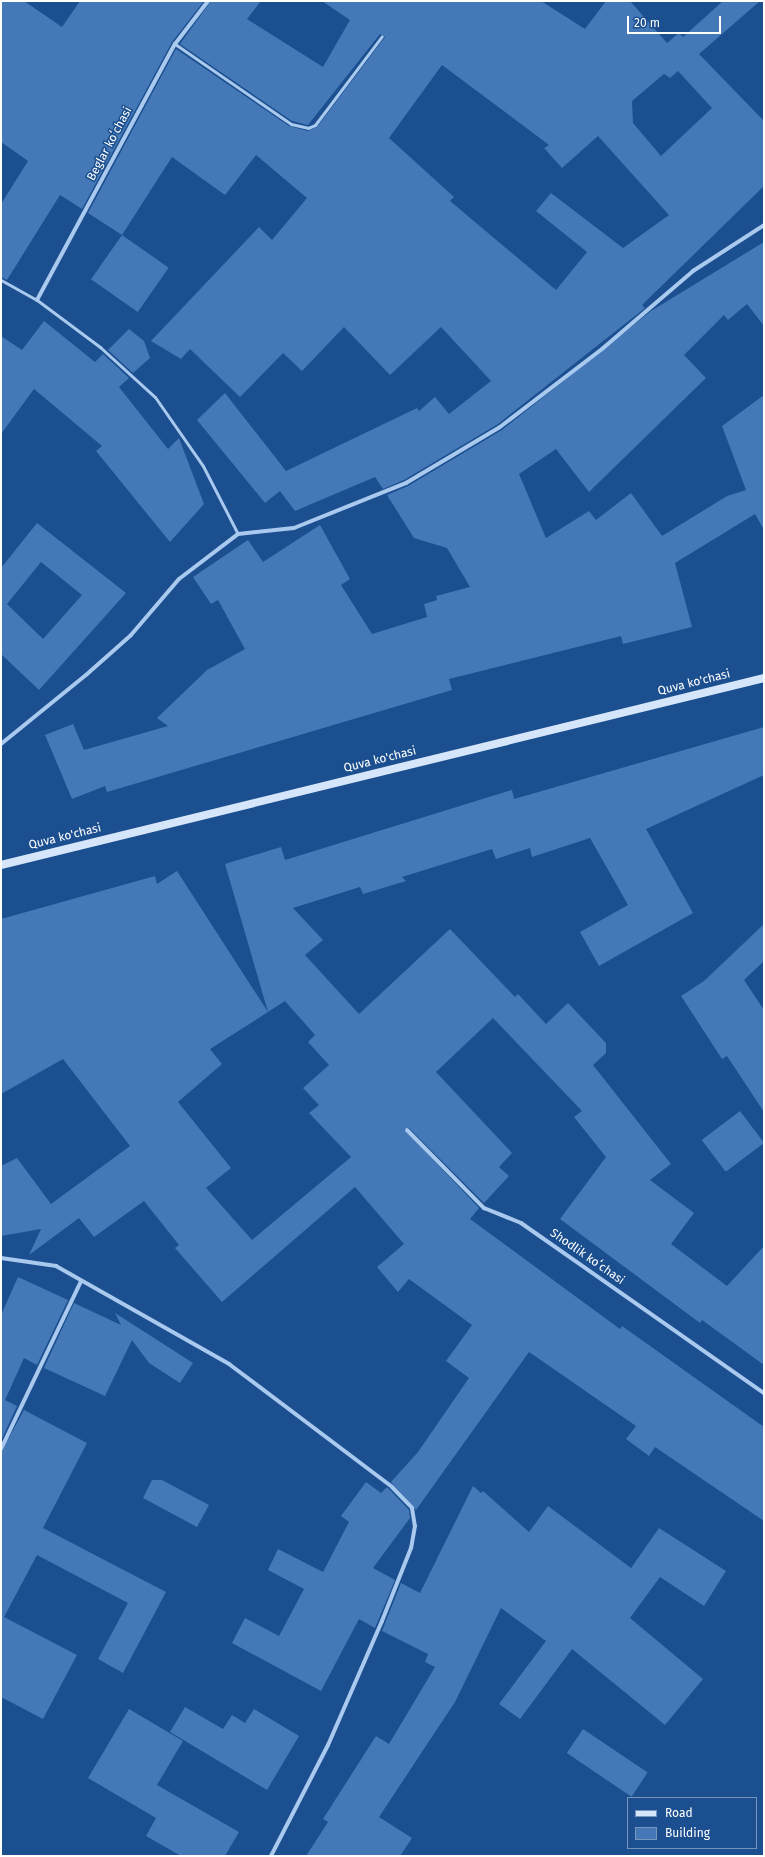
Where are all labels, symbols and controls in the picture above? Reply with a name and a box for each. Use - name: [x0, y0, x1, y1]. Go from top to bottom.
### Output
- scale bar: [629, 8, 723, 34]
- text: 20 m: [634, 16, 660, 30]
- street label: Beglar koʻchasi: [85, 105, 135, 183]
- street label: Quva ko'chasi: [656, 667, 732, 699]
- street label: Quva ko'chasi: [342, 744, 418, 776]
- street label: Quva ko'chasi: [27, 821, 103, 853]
- street label: Shodlik koʻchasi: [547, 1226, 627, 1288]
- legend: [627, 1797, 757, 1849]
- text: Road: [665, 1806, 693, 1820]
- text: Building: [665, 1826, 710, 1840]

